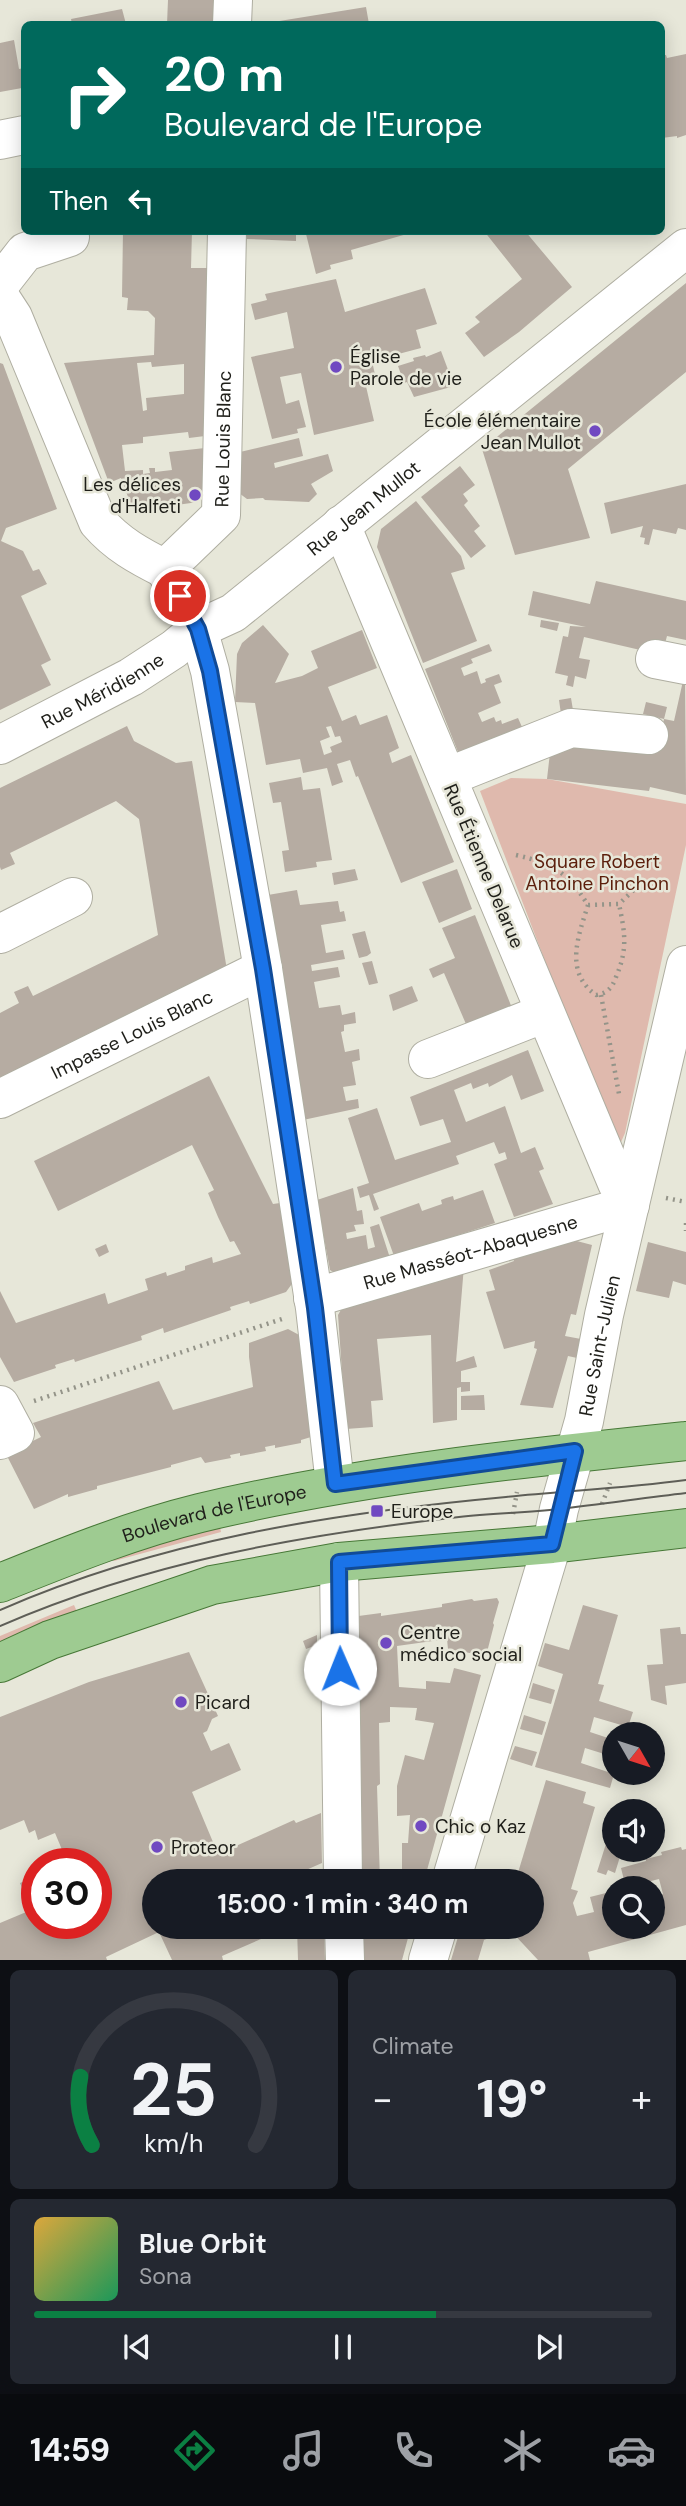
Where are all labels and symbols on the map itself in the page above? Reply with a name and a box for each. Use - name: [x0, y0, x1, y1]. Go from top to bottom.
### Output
- place label: Église Parole de vie: [350, 344, 462, 391]
- marker: Église Parole de vie: [328, 359, 344, 375]
- street label: Rue Louis Blanc: [209, 370, 237, 507]
- place label: École élémentaire Jean Mullot: [424, 408, 581, 455]
- marker: École élémentaire Jean Mullot: [587, 423, 603, 439]
- street label: Rue Jean Mullot: [302, 455, 425, 561]
- place label: Les délices d'Halfeti: [83, 472, 181, 519]
- marker: Les délices d'Halfeti: [187, 487, 203, 503]
- pin: [150, 566, 210, 626]
- street label: Rue Méridienne: [37, 647, 168, 734]
- street label: Rue Étienne Delarue: [438, 780, 530, 952]
- park label: Square Robert Antoine Pinchon: [525, 849, 669, 896]
- street label: Impasse Louis Blanc: [47, 983, 217, 1084]
- street label: Rue Masséot-Abaquesne: [360, 1209, 580, 1295]
- street label: Rue Saint-Julien: [573, 1272, 626, 1418]
- street label: Boulevard de l'Europe: [119, 1478, 308, 1548]
- place label: Europe: [391, 1499, 453, 1524]
- marker: Europe: [369, 1503, 385, 1519]
- place label: Centre médico social: [400, 1620, 522, 1667]
- position arrow: [303, 1632, 377, 1706]
- marker: Centre médico social: [378, 1635, 394, 1651]
- place label: Picard: [195, 1690, 250, 1715]
- marker: Picard: [173, 1694, 189, 1710]
- north arrow: [602, 1722, 665, 1785]
- place label: Chic o Kaz: [435, 1814, 526, 1839]
- marker: Chic o Kaz: [413, 1818, 429, 1834]
- place label: Proteor: [171, 1835, 236, 1860]
- marker: Proteor: [149, 1839, 165, 1855]
- speed limit sign: 30: [21, 1848, 112, 1939]

